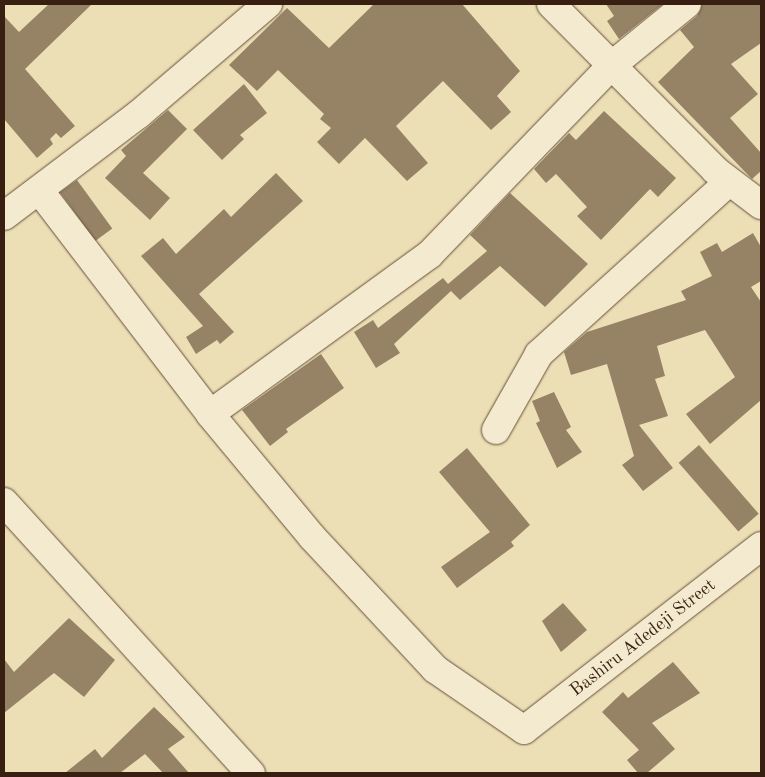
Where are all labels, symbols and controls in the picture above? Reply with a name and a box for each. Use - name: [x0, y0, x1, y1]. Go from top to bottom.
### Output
- street label: Bashiru Adedeji Street: [566, 575, 720, 701]

